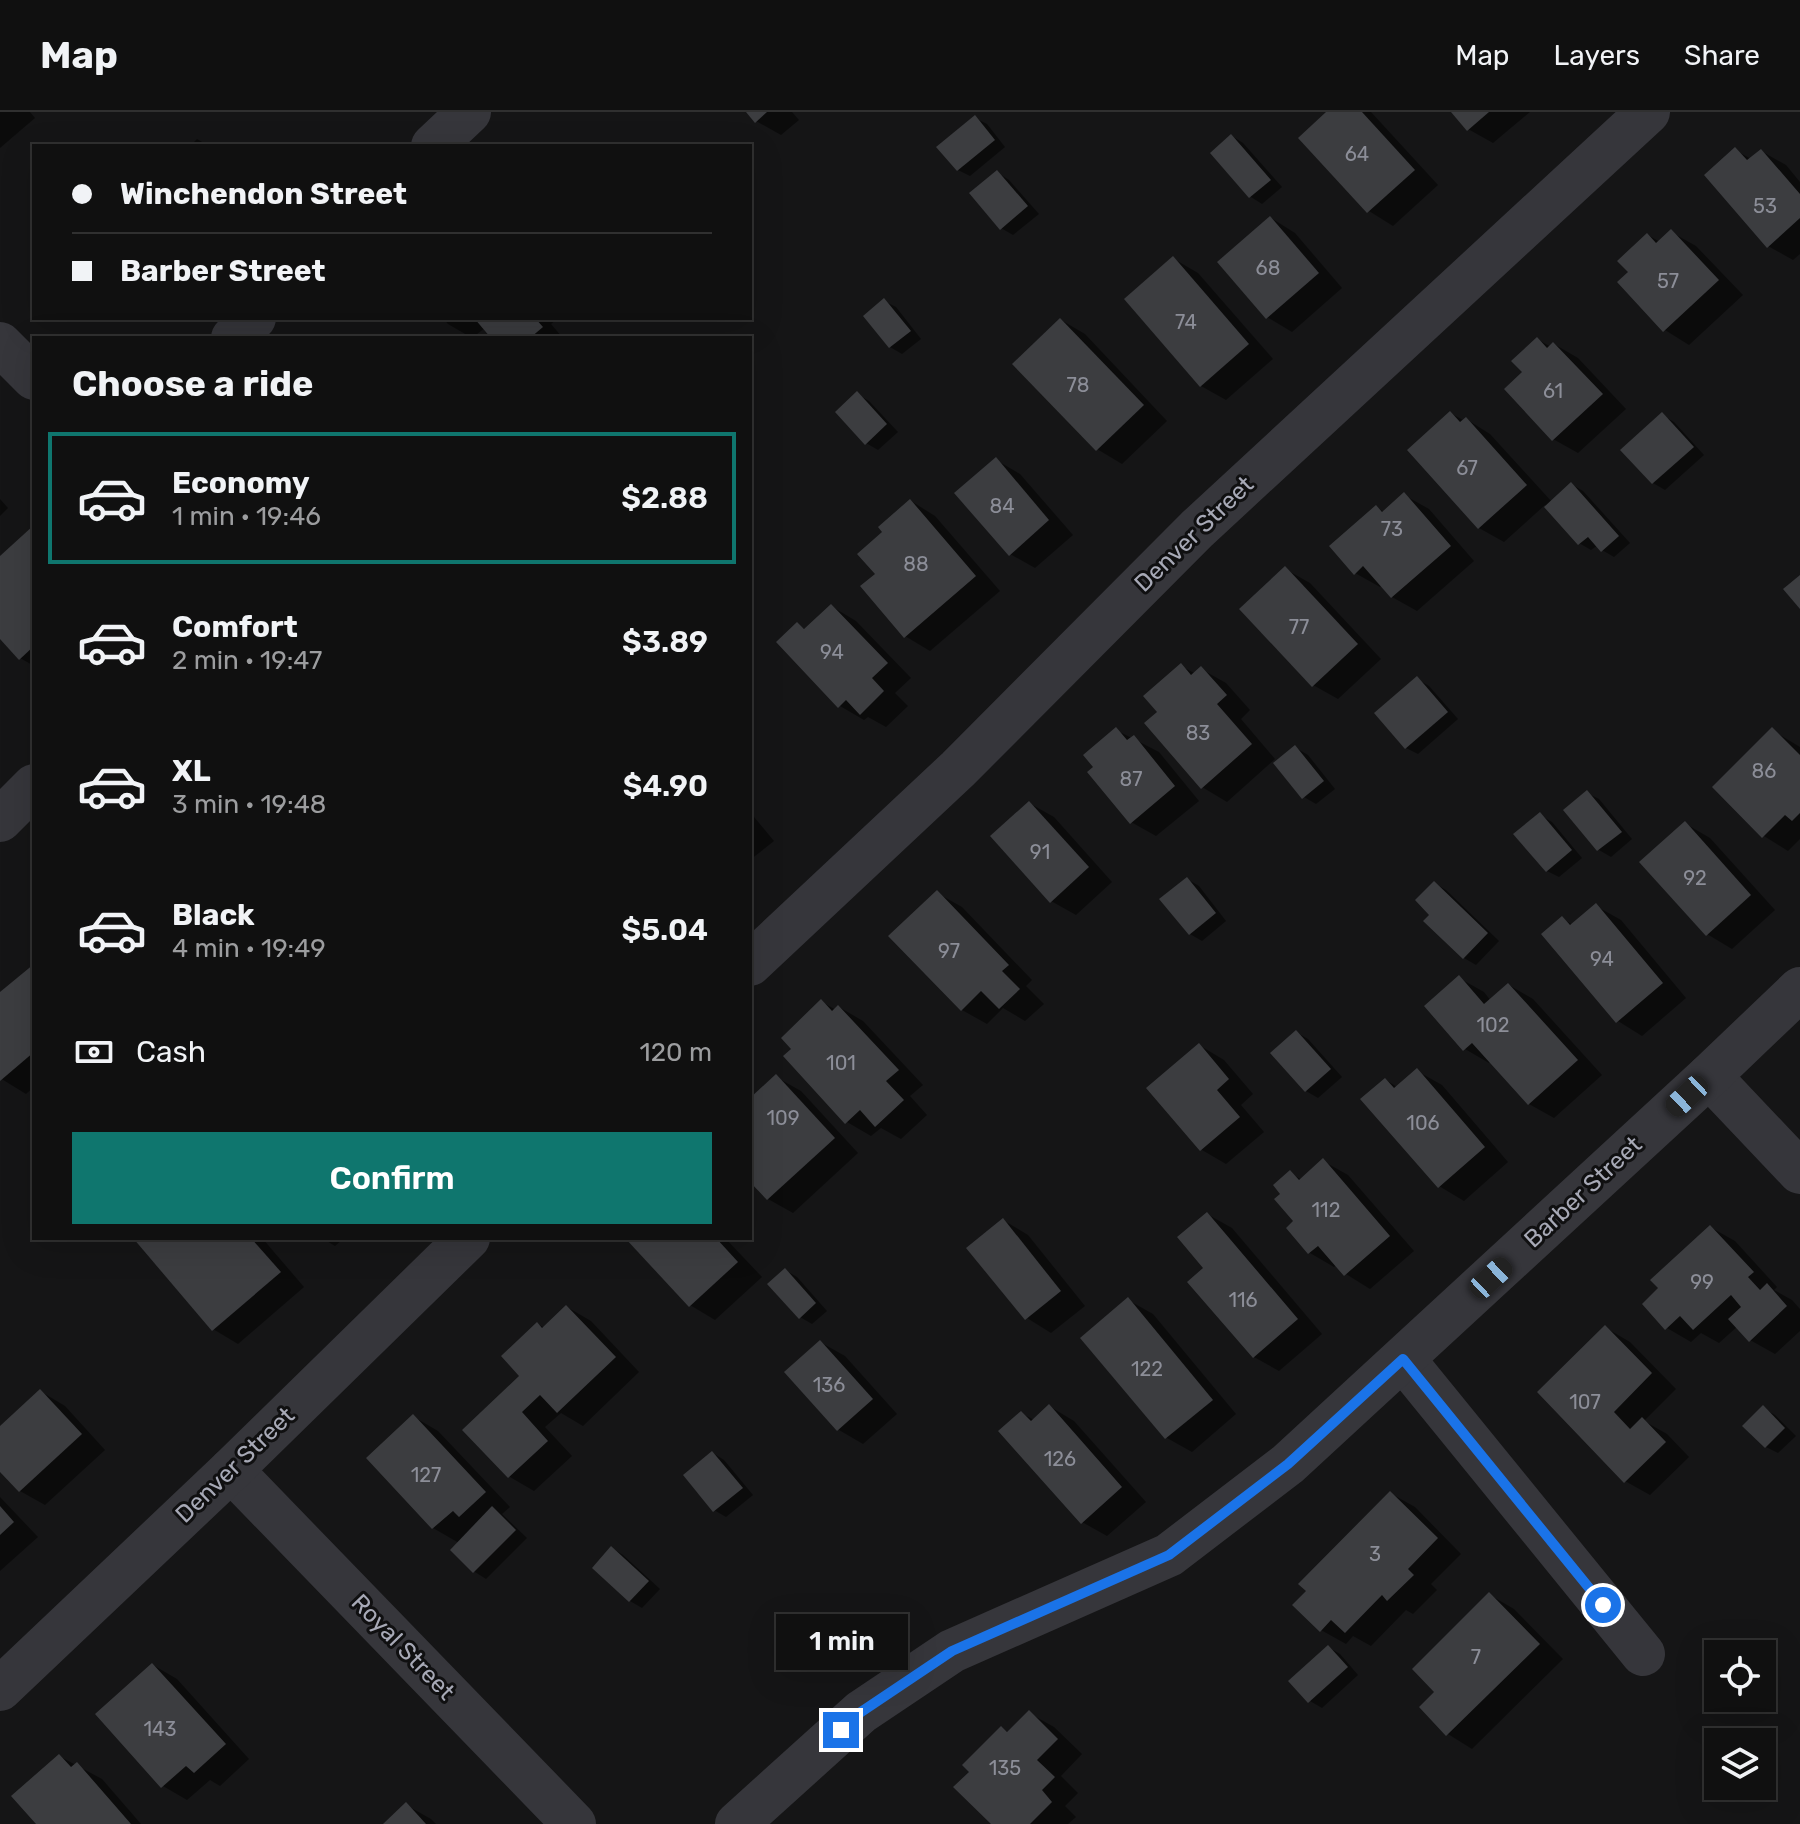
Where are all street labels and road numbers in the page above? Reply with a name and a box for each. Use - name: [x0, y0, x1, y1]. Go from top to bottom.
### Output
- street label: Denver Street: [1129, 470, 1259, 598]
- street label: Barber Street: [1519, 1131, 1647, 1253]
- street label: Denver Street: [170, 1401, 300, 1529]
- street label: Royal Street: [346, 1588, 460, 1706]

